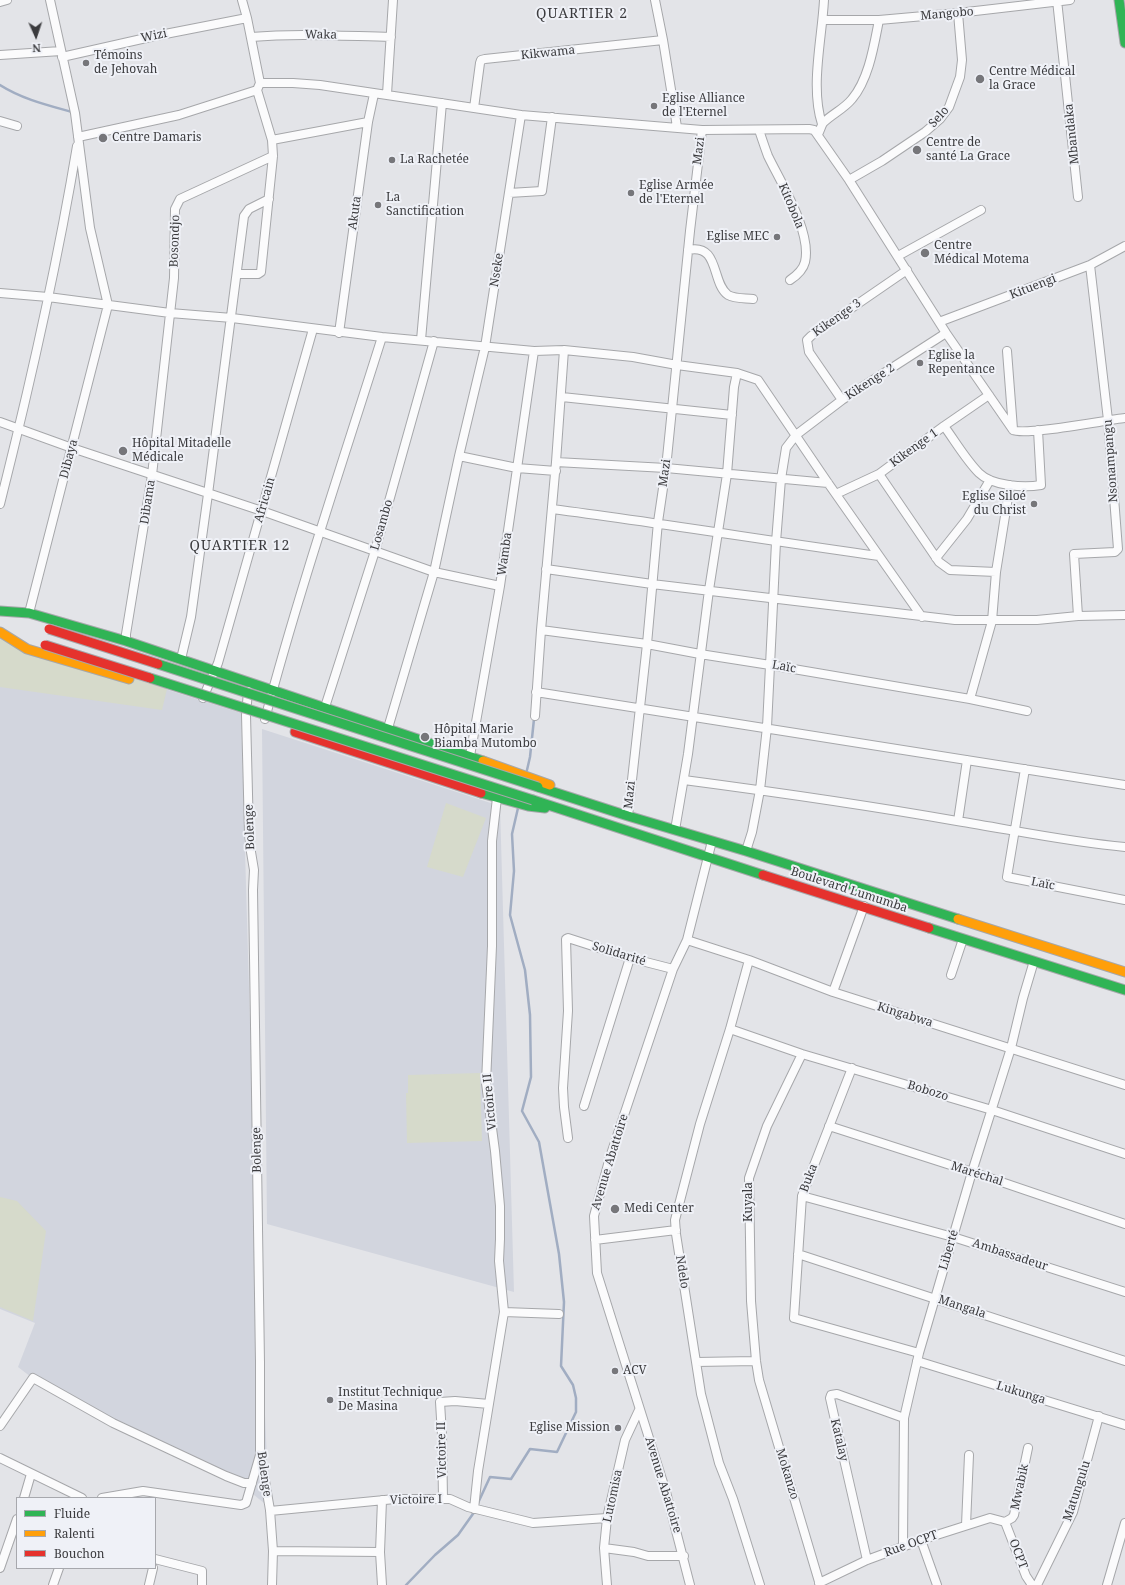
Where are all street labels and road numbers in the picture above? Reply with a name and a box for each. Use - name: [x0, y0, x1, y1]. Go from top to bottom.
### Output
- street label: Mangobo: [920, 4, 974, 24]
- street label: Wizi: [140, 26, 168, 46]
- street label: Waka: [305, 28, 337, 42]
- street label: Kikwama: [520, 43, 576, 63]
- street label: Selo: [926, 103, 952, 131]
- street label: Mbandaka: [1062, 103, 1082, 165]
- street label: Mazi: [690, 136, 708, 166]
- street label: Kitobola: [775, 181, 807, 231]
- street label: Akuta: [345, 195, 365, 231]
- street label: Bosondjo: [167, 214, 183, 268]
- street label: Nseke: [487, 252, 507, 288]
- street label: Kituengi: [1008, 272, 1058, 302]
- street label: Kikenge 3: [810, 296, 864, 340]
- street label: Kikenge 2: [843, 361, 897, 403]
- street label: Nsonampangu: [1101, 419, 1121, 503]
- street label: Kikenge 1: [887, 426, 941, 470]
- street label: Dibaya: [57, 438, 81, 480]
- street label: Mazi: [656, 458, 674, 488]
- street label: Africain: [252, 476, 278, 524]
- street label: Dibama: [137, 479, 159, 525]
- street label: Losambo: [368, 498, 396, 552]
- street label: Wamba: [495, 531, 515, 577]
- street label: Laïc: [771, 658, 797, 676]
- street label: Mazi: [621, 780, 639, 810]
- street label: Bolenge: [242, 804, 258, 850]
- street label: Boulevard Lumumba: [789, 864, 909, 916]
- street label: Laïc: [1030, 875, 1056, 893]
- street label: Solidarité: [590, 939, 648, 969]
- street label: Kingabwa: [875, 1000, 935, 1030]
- street label: Victoire II: [480, 1073, 500, 1131]
- street label: Bobozo: [906, 1078, 950, 1104]
- street label: Avenue Abattoire: [589, 1112, 631, 1212]
- street label: Bolenge: [249, 1127, 265, 1173]
- street label: Maréchal: [949, 1159, 1005, 1189]
- street label: Buka: [797, 1162, 821, 1194]
- street label: Kuyala: [742, 1182, 756, 1222]
- street label: Liberté: [936, 1228, 962, 1272]
- street label: Ambassadeur: [970, 1236, 1050, 1274]
- street label: Ndelo: [672, 1254, 692, 1290]
- street label: Mangala: [936, 1293, 988, 1321]
- street label: Lukunga: [995, 1379, 1047, 1407]
- street label: Katalay: [827, 1417, 851, 1463]
- street label: Victoire II: [434, 1421, 450, 1479]
- street label: Avenue Abattoire: [642, 1435, 684, 1535]
- street label: Mokanzo: [772, 1447, 802, 1501]
- street label: Bolenge: [254, 1450, 274, 1498]
- street label: Matungulu: [1060, 1459, 1094, 1523]
- street label: Mwabik: [1008, 1463, 1032, 1511]
- street label: Lutomisa: [600, 1468, 626, 1524]
- street label: Victoire I: [390, 1492, 442, 1508]
- street label: Rue OCPT: [882, 1528, 940, 1560]
- street label: OCPT: [1006, 1537, 1030, 1571]

